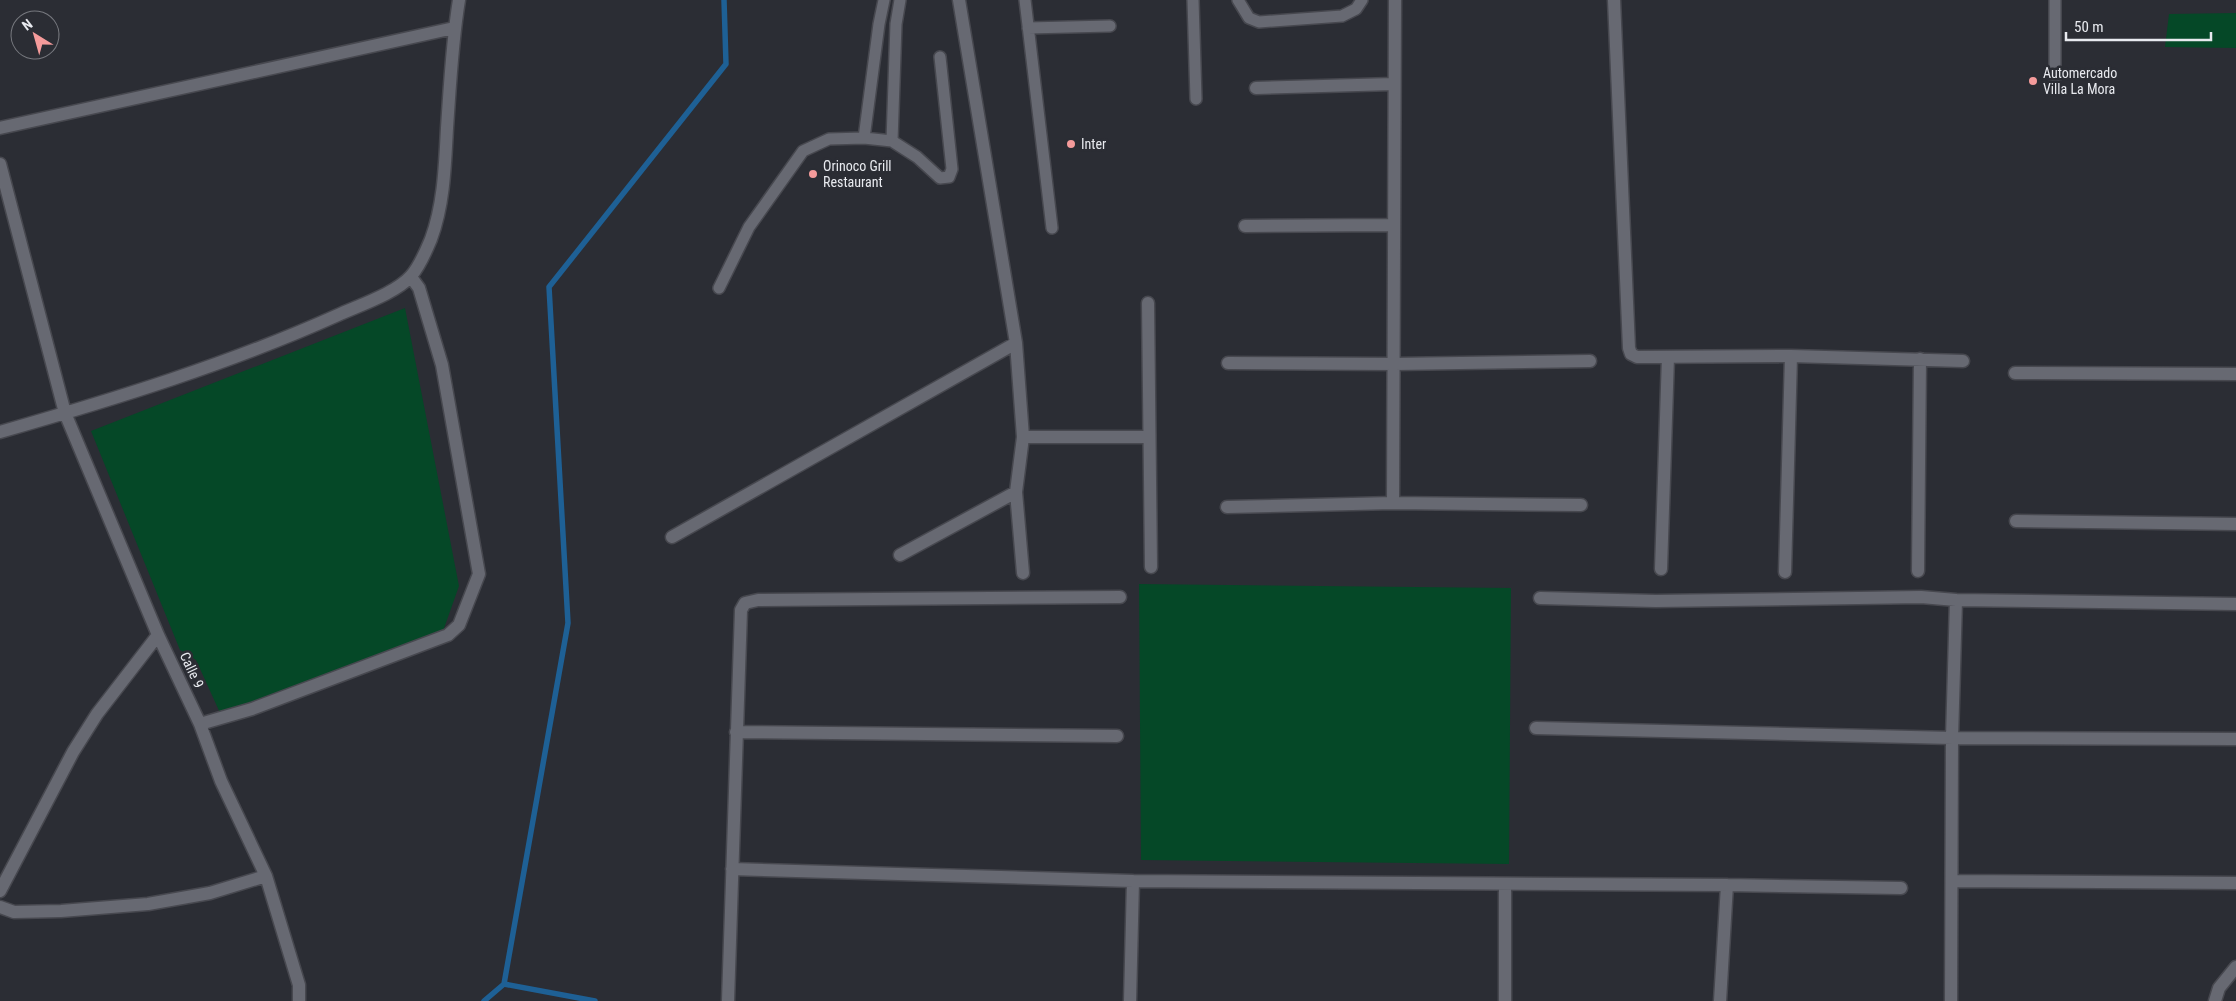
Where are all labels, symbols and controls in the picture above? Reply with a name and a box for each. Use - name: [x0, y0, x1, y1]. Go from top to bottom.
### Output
- north arrow: [10, 10, 60, 60]
- scale bar: [2066, 10, 2211, 42]
- text: N: [19, 16, 35, 34]
- text: 50 m: [2074, 18, 2104, 36]
- place label: Automercado Villa La Mora: [2043, 65, 2117, 97]
- marker: Automercado Villa La Mora: [2027, 75, 2039, 87]
- place label: Inter: [1081, 136, 1106, 152]
- marker: Inter: [1065, 138, 1077, 150]
- place label: Orinoco Grill Restaurant: [823, 158, 892, 190]
- marker: Orinoco Grill Restaurant: [807, 168, 819, 180]
- street label: Calle 9: [177, 650, 207, 690]

